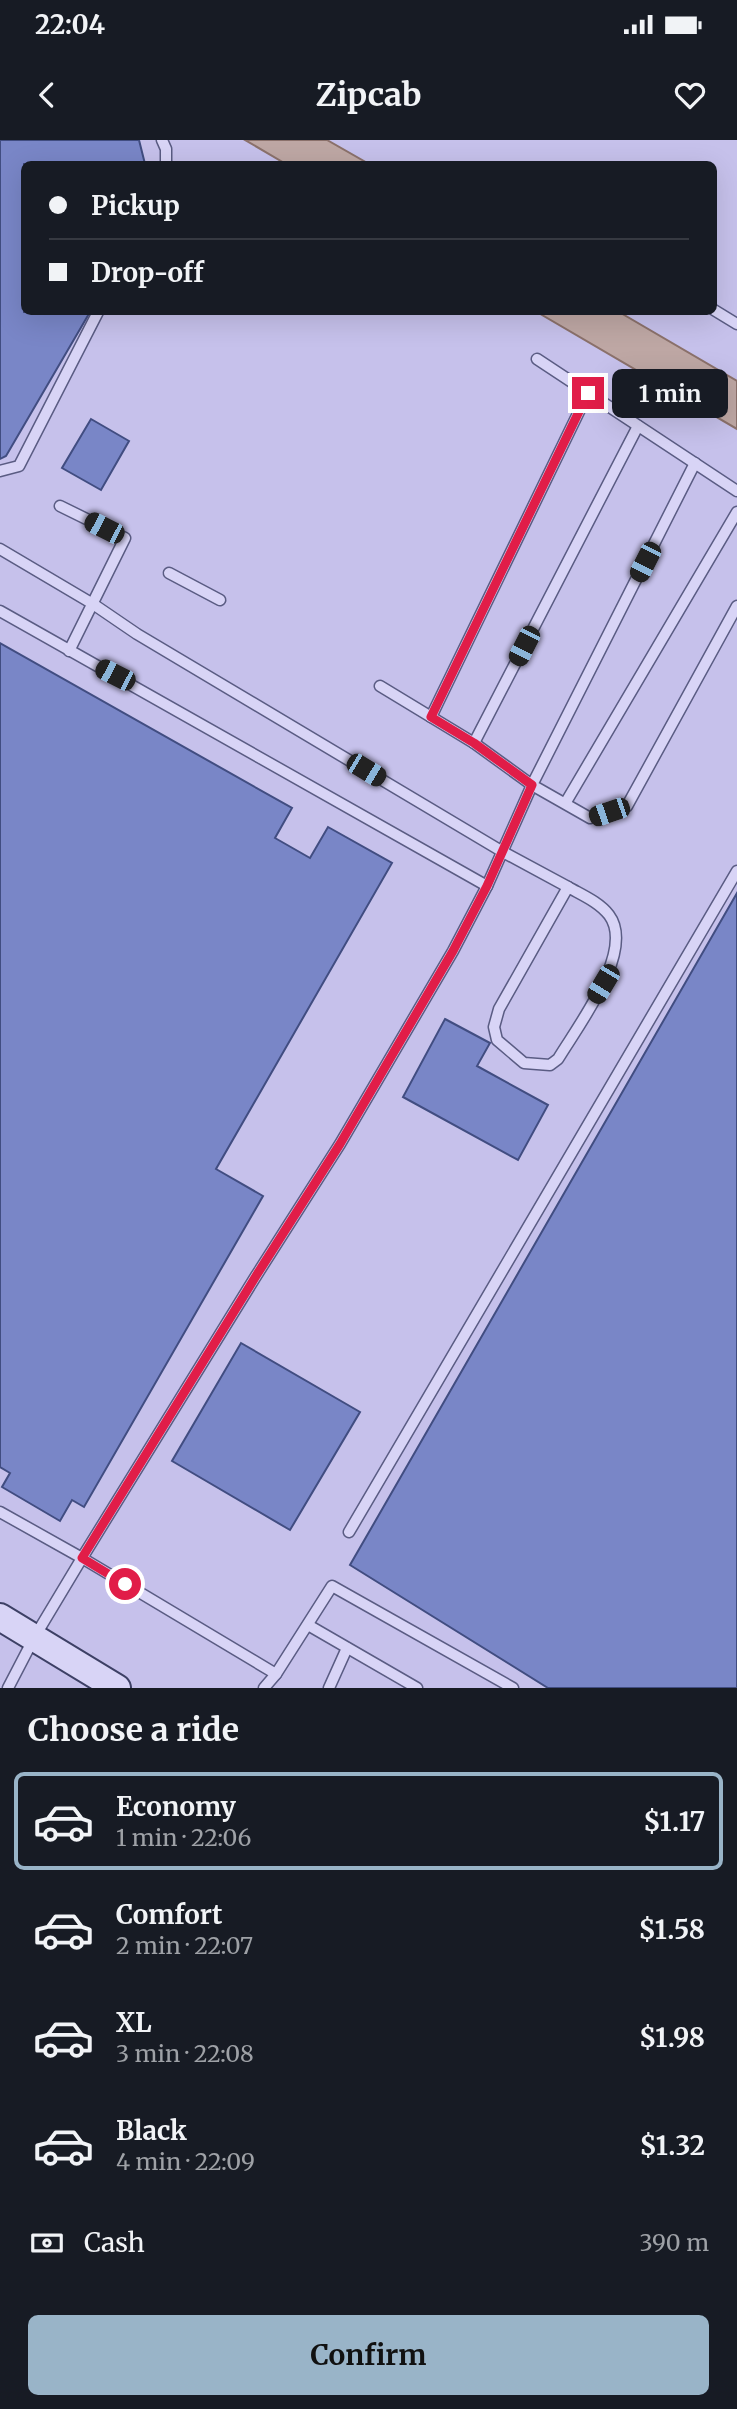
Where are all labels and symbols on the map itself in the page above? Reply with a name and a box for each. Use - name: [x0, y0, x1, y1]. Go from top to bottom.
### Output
- callout: 1 min: [612, 369, 728, 418]
- route end: [572, 377, 604, 409]
- car: [81, 509, 128, 547]
- car: [627, 539, 664, 585]
- car: [506, 623, 543, 669]
- car: [92, 656, 139, 694]
- car: [343, 750, 390, 790]
- car: [586, 795, 633, 829]
- car: [584, 961, 623, 1007]
- route start: [109, 1568, 141, 1600]

